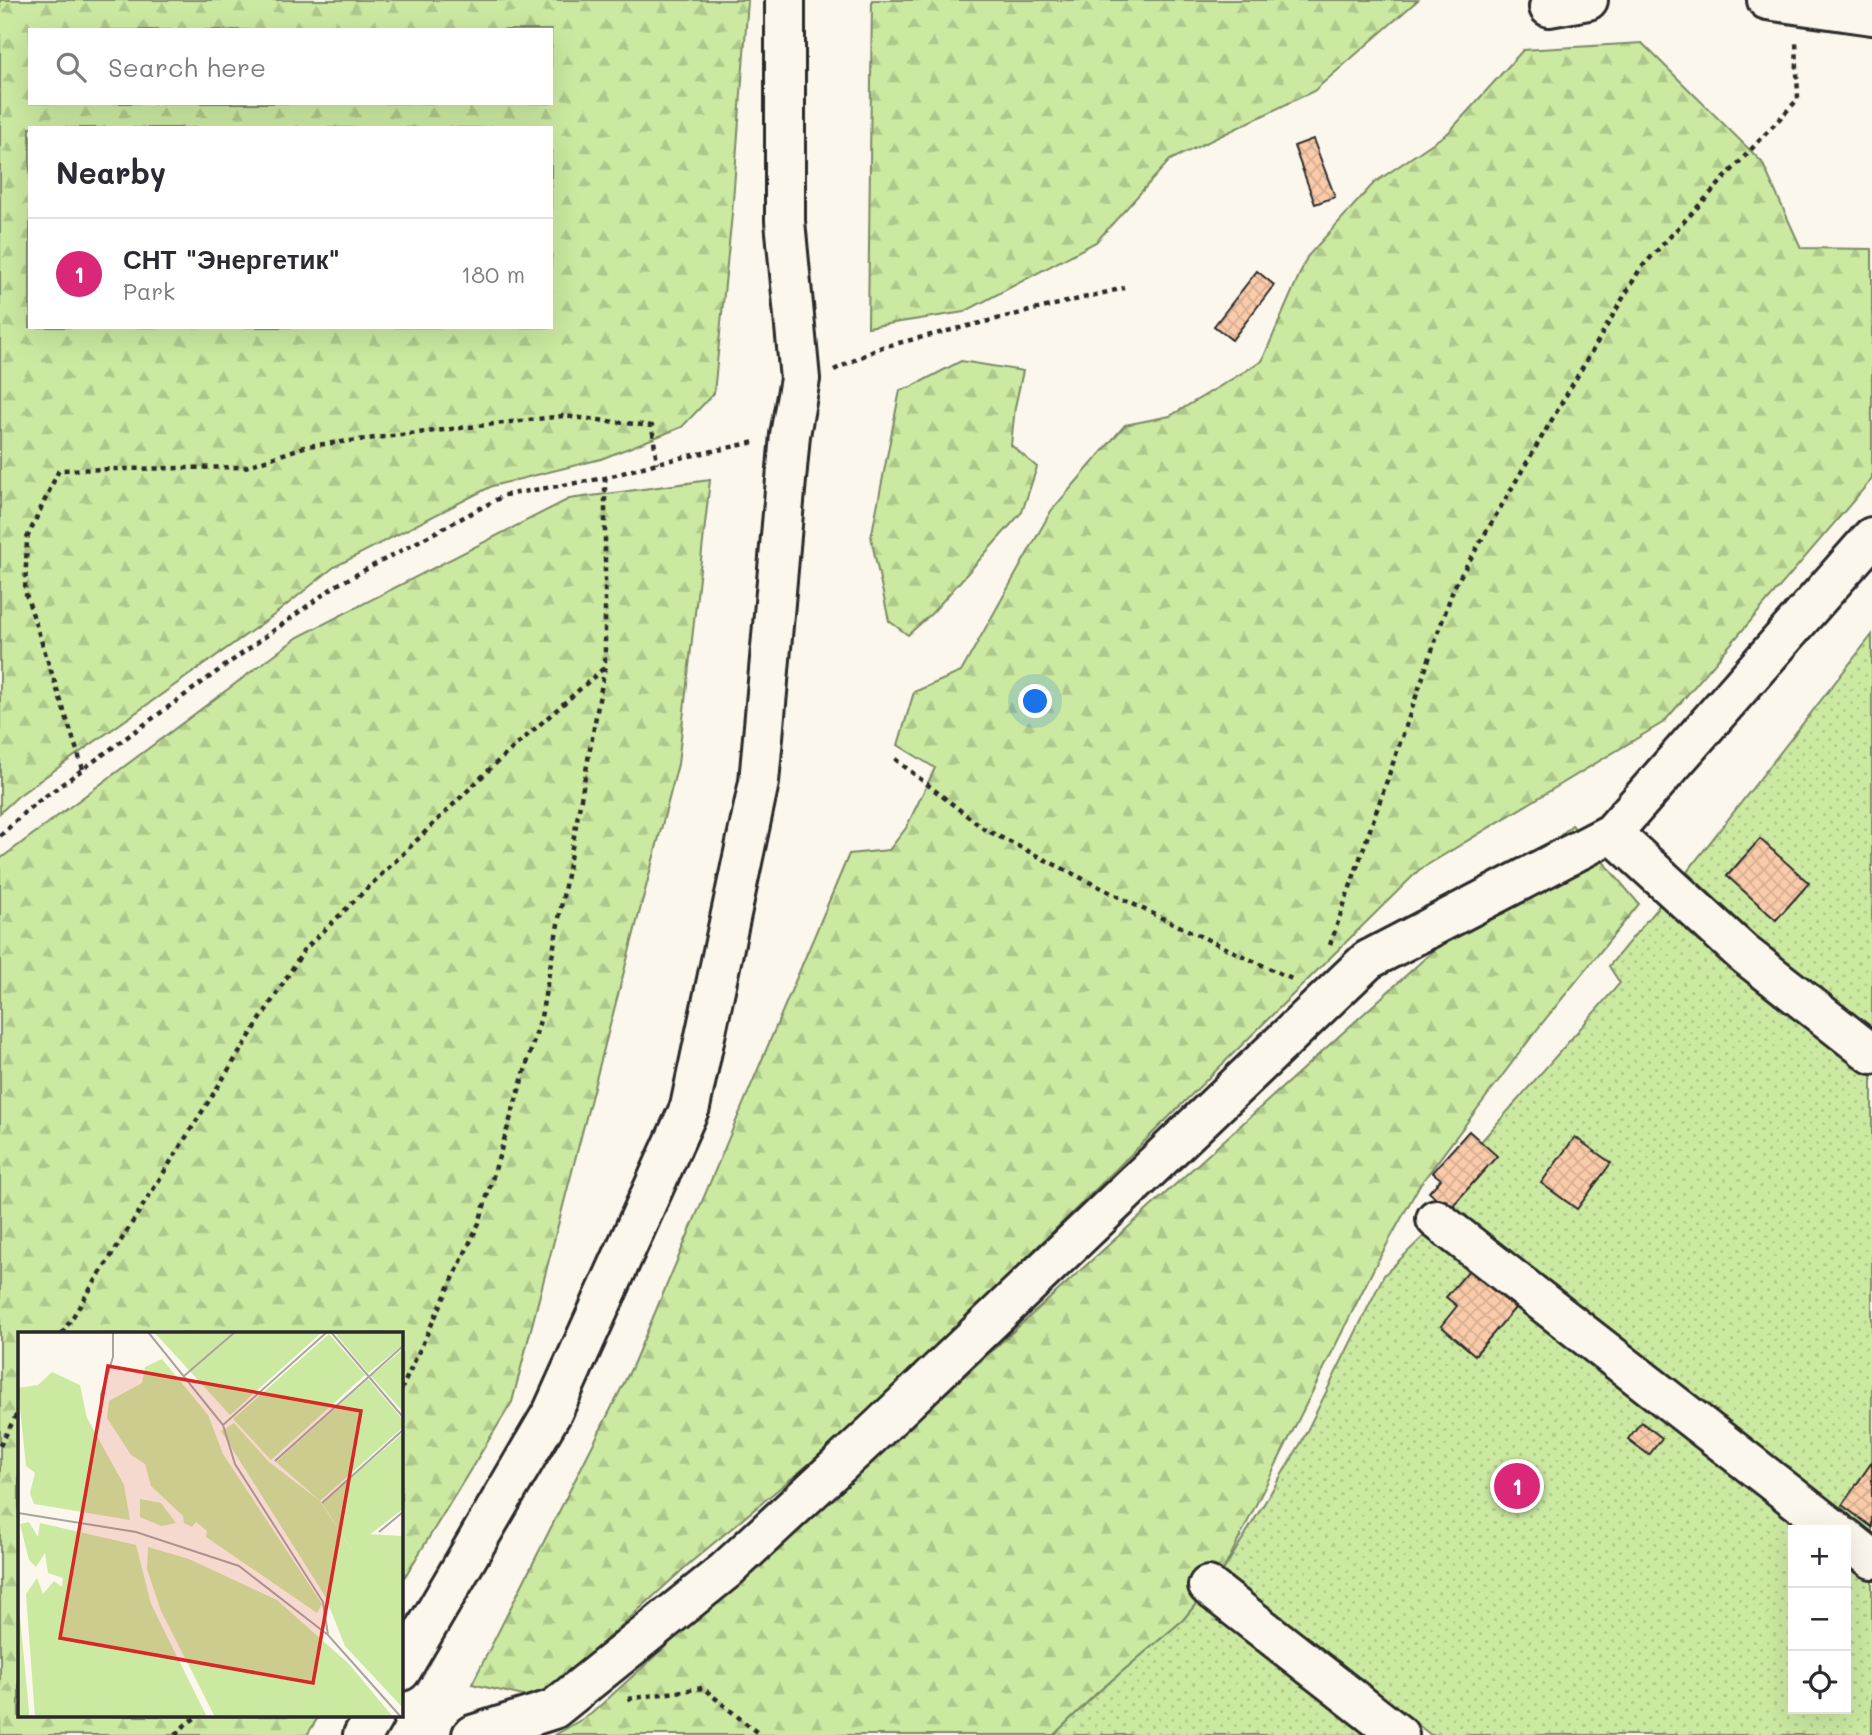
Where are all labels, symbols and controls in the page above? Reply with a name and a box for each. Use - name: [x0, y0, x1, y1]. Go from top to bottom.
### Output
- search box: [28, 28, 553, 105]
- icon: search: [52, 48, 90, 86]
- text: Search here: [108, 50, 266, 84]
- text: Nearby: [56, 152, 166, 192]
- text: СНТ "Энергетик": [123, 242, 340, 276]
- text: 1: [74, 259, 84, 289]
- text: 180 m: [461, 259, 525, 289]
- text: Park: [123, 276, 175, 306]
- your location: [1018, 684, 1052, 718]
- inset map: [18, 1332, 402, 1718]
- pin: 1: [1494, 1460, 1540, 1512]
- map controls: [1788, 1525, 1851, 1714]
- button: +: [1788, 1525, 1851, 1588]
- button: −: [1788, 1588, 1851, 1651]
- button: locate: [1788, 1651, 1851, 1714]

